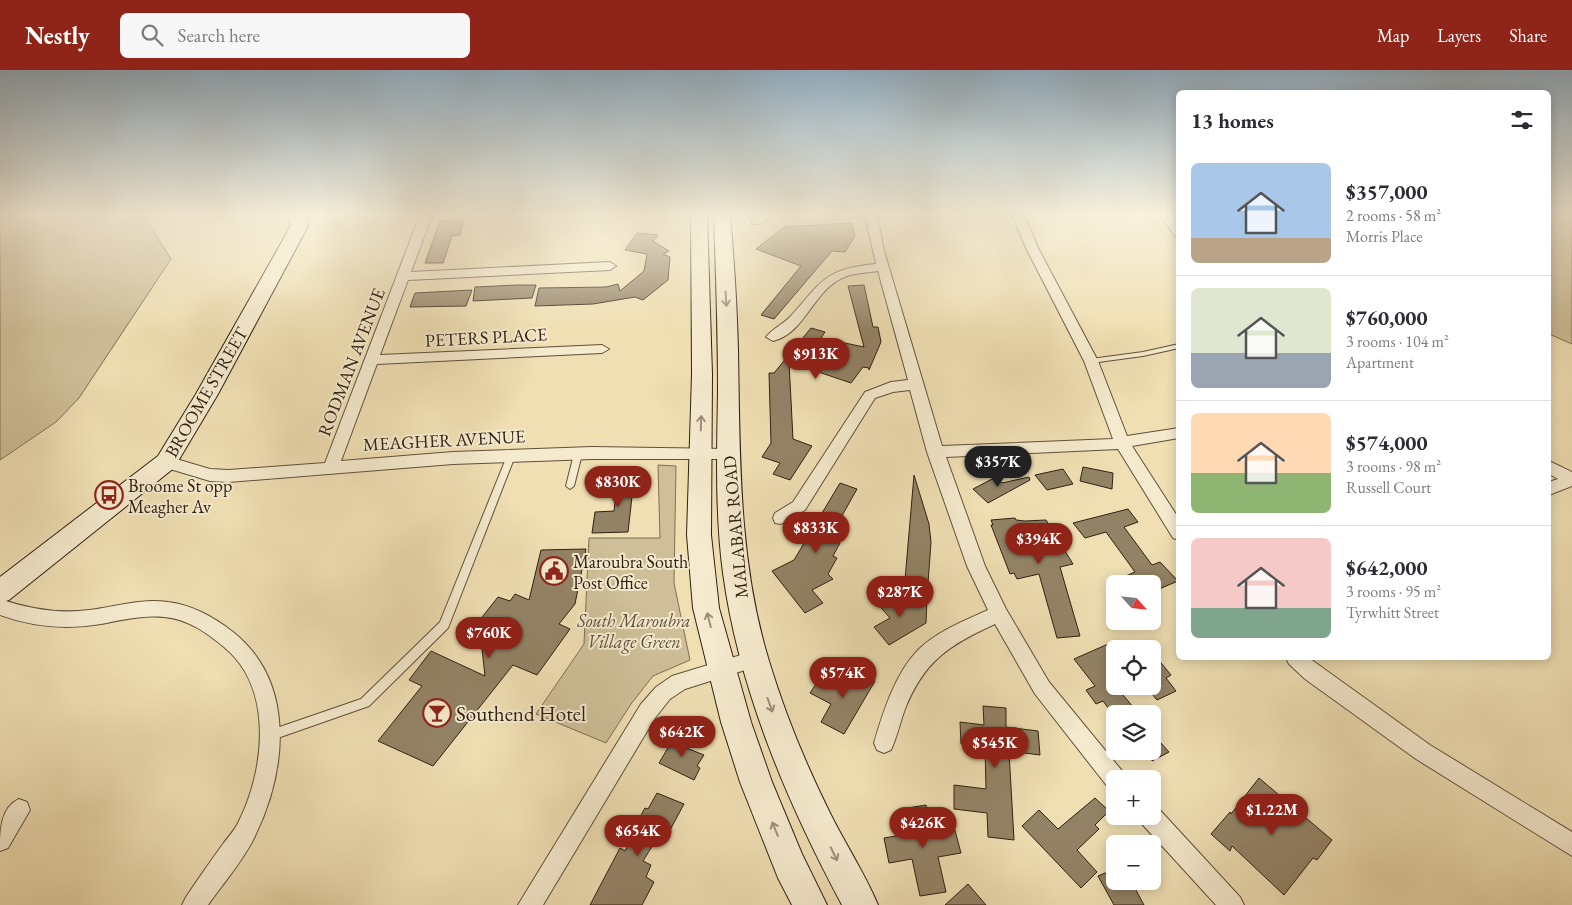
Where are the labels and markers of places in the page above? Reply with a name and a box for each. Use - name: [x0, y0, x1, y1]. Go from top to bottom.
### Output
- pin: $913K: [781, 338, 851, 380]
- pin: $357K: [963, 446, 1033, 488]
- pin: $830K: [583, 466, 653, 508]
- place label: Broome St opp Meagher Av: [128, 474, 232, 518]
- bus stop icon: Broome St opp Meagher Av: [94, 480, 124, 510]
- pin: $833K: [781, 512, 851, 554]
- pin: $394K: [1004, 522, 1074, 565]
- place label: Maroubra South Post Office: [573, 550, 688, 594]
- public building icon: Maroubra South Post Office: [539, 556, 569, 586]
- pin: $287K: [865, 576, 935, 618]
- pin: $760K: [454, 616, 524, 659]
- pin: $574K: [808, 656, 878, 699]
- bar icon: Southend Hotel: [422, 698, 452, 728]
- place label: Southend Hotel: [456, 700, 586, 727]
- pin: $642K: [647, 716, 717, 758]
- pin: $545K: [960, 726, 1030, 769]
- pin: $1.22M: [1231, 794, 1313, 836]
- pin: $426K: [888, 806, 958, 849]
- pin: $654K: [603, 814, 673, 857]

